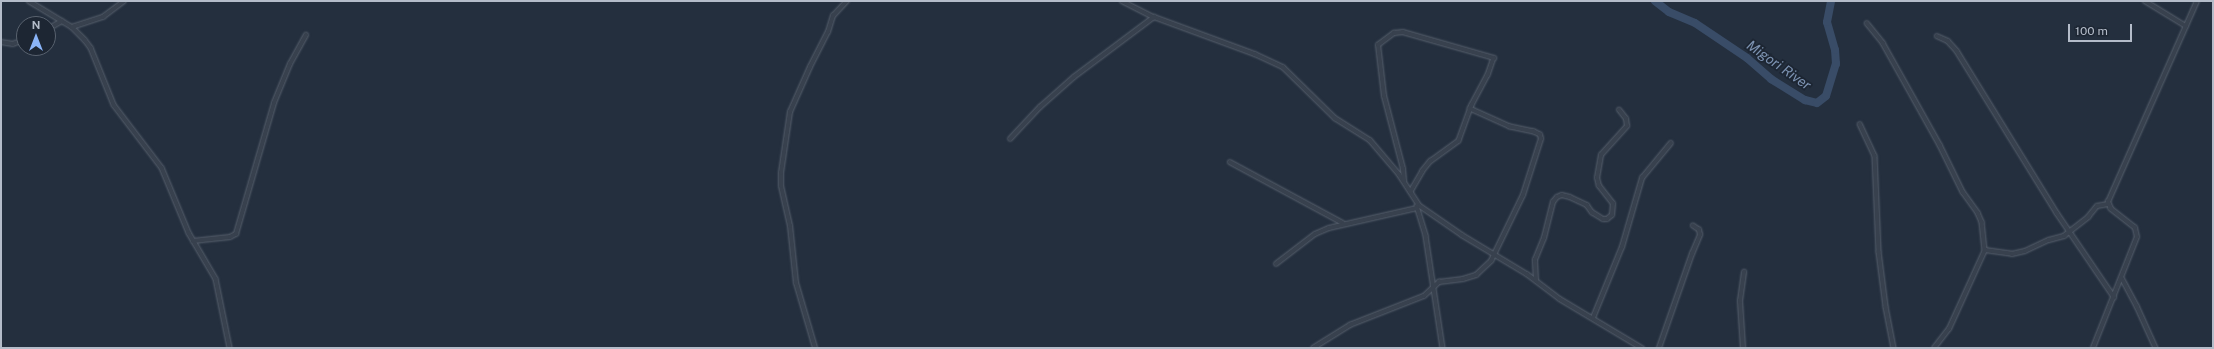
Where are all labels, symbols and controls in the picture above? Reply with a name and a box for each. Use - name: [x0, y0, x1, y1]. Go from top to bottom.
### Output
- north arrow: [16, 16, 56, 56]
- scale bar: [2070, 16, 2134, 42]
- text: N: [32, 19, 40, 31]
- text: 100 m: [2075, 24, 2108, 38]
- water label: Migori River: [1743, 37, 1815, 93]

